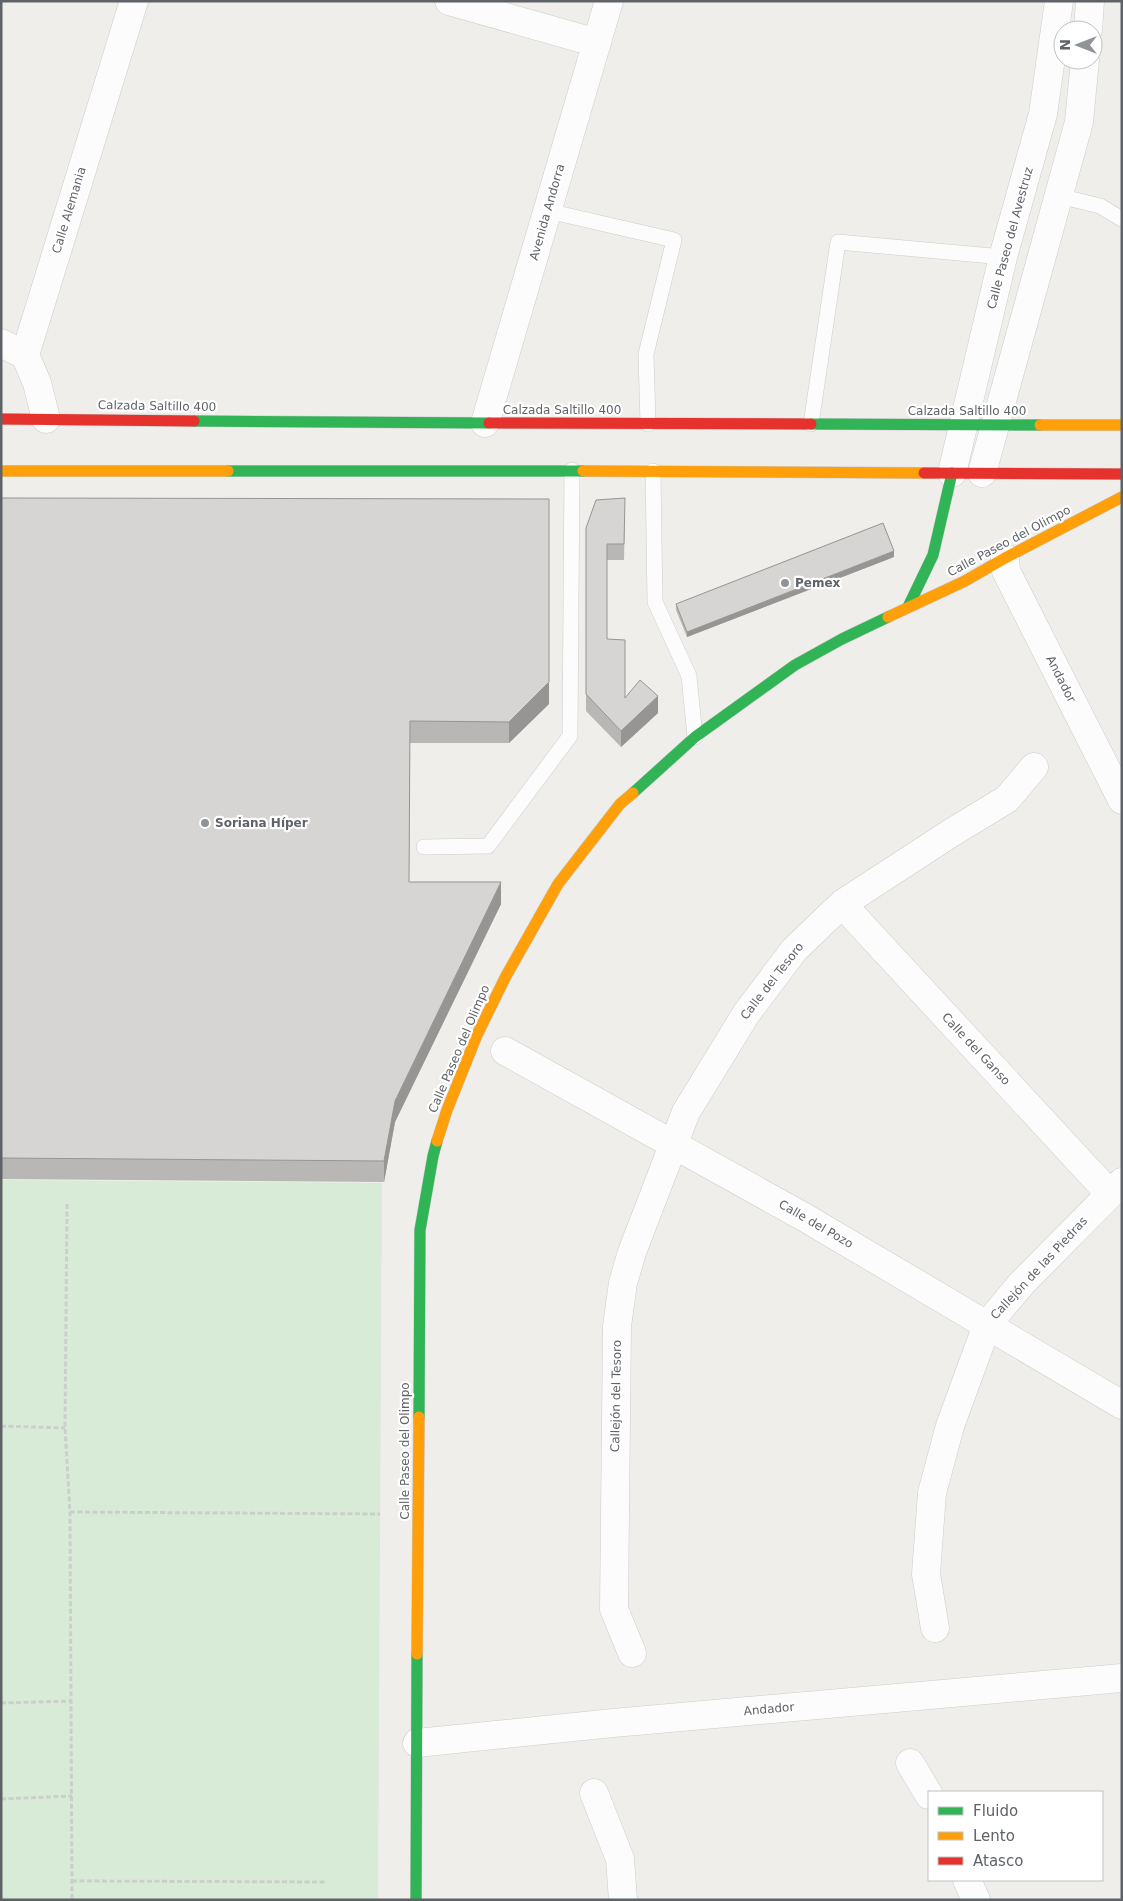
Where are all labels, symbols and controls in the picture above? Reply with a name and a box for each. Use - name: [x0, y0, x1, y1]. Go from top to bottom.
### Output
- north arrow: [1053, 20, 1103, 70]
- text: N: [1057, 39, 1073, 51]
- street label: Avenida Andorra: [527, 162, 567, 262]
- street label: Calle Alemania: [49, 165, 89, 255]
- street label: Calle Paseo del Avestruz: [984, 165, 1036, 311]
- street label: Calzada Saltillo 400: [98, 398, 216, 414]
- street label: Calzada Saltillo 400: [503, 403, 621, 417]
- street label: Calzada Saltillo 400: [908, 404, 1026, 418]
- street label: Calle Paseo del Olimpo: [945, 503, 1073, 579]
- place label: Pemex: [795, 576, 841, 590]
- marker: Pemex: [779, 577, 791, 589]
- street label: Andador: [1043, 653, 1079, 705]
- place label: Soriana Híper: [215, 816, 308, 830]
- marker: Soriana Híper: [199, 817, 211, 829]
- street label: Calle del Tesoro: [738, 940, 806, 1022]
- street label: Calle Paseo del Olimpo: [426, 983, 492, 1115]
- street label: Calle del Ganso: [939, 1010, 1013, 1088]
- street label: Calle del Pozo: [776, 1197, 856, 1251]
- street label: Callejón de las Piedras: [988, 1214, 1090, 1322]
- street label: Callejón del Tesoro: [608, 1340, 624, 1452]
- street label: Calle Paseo del Olimpo: [398, 1382, 412, 1520]
- street label: Andador: [743, 1700, 795, 1718]
- legend: [928, 1791, 1103, 1881]
- text: Fluido: [973, 1802, 1018, 1820]
- text: Lento: [973, 1827, 1015, 1845]
- text: Atasco: [973, 1852, 1023, 1870]

